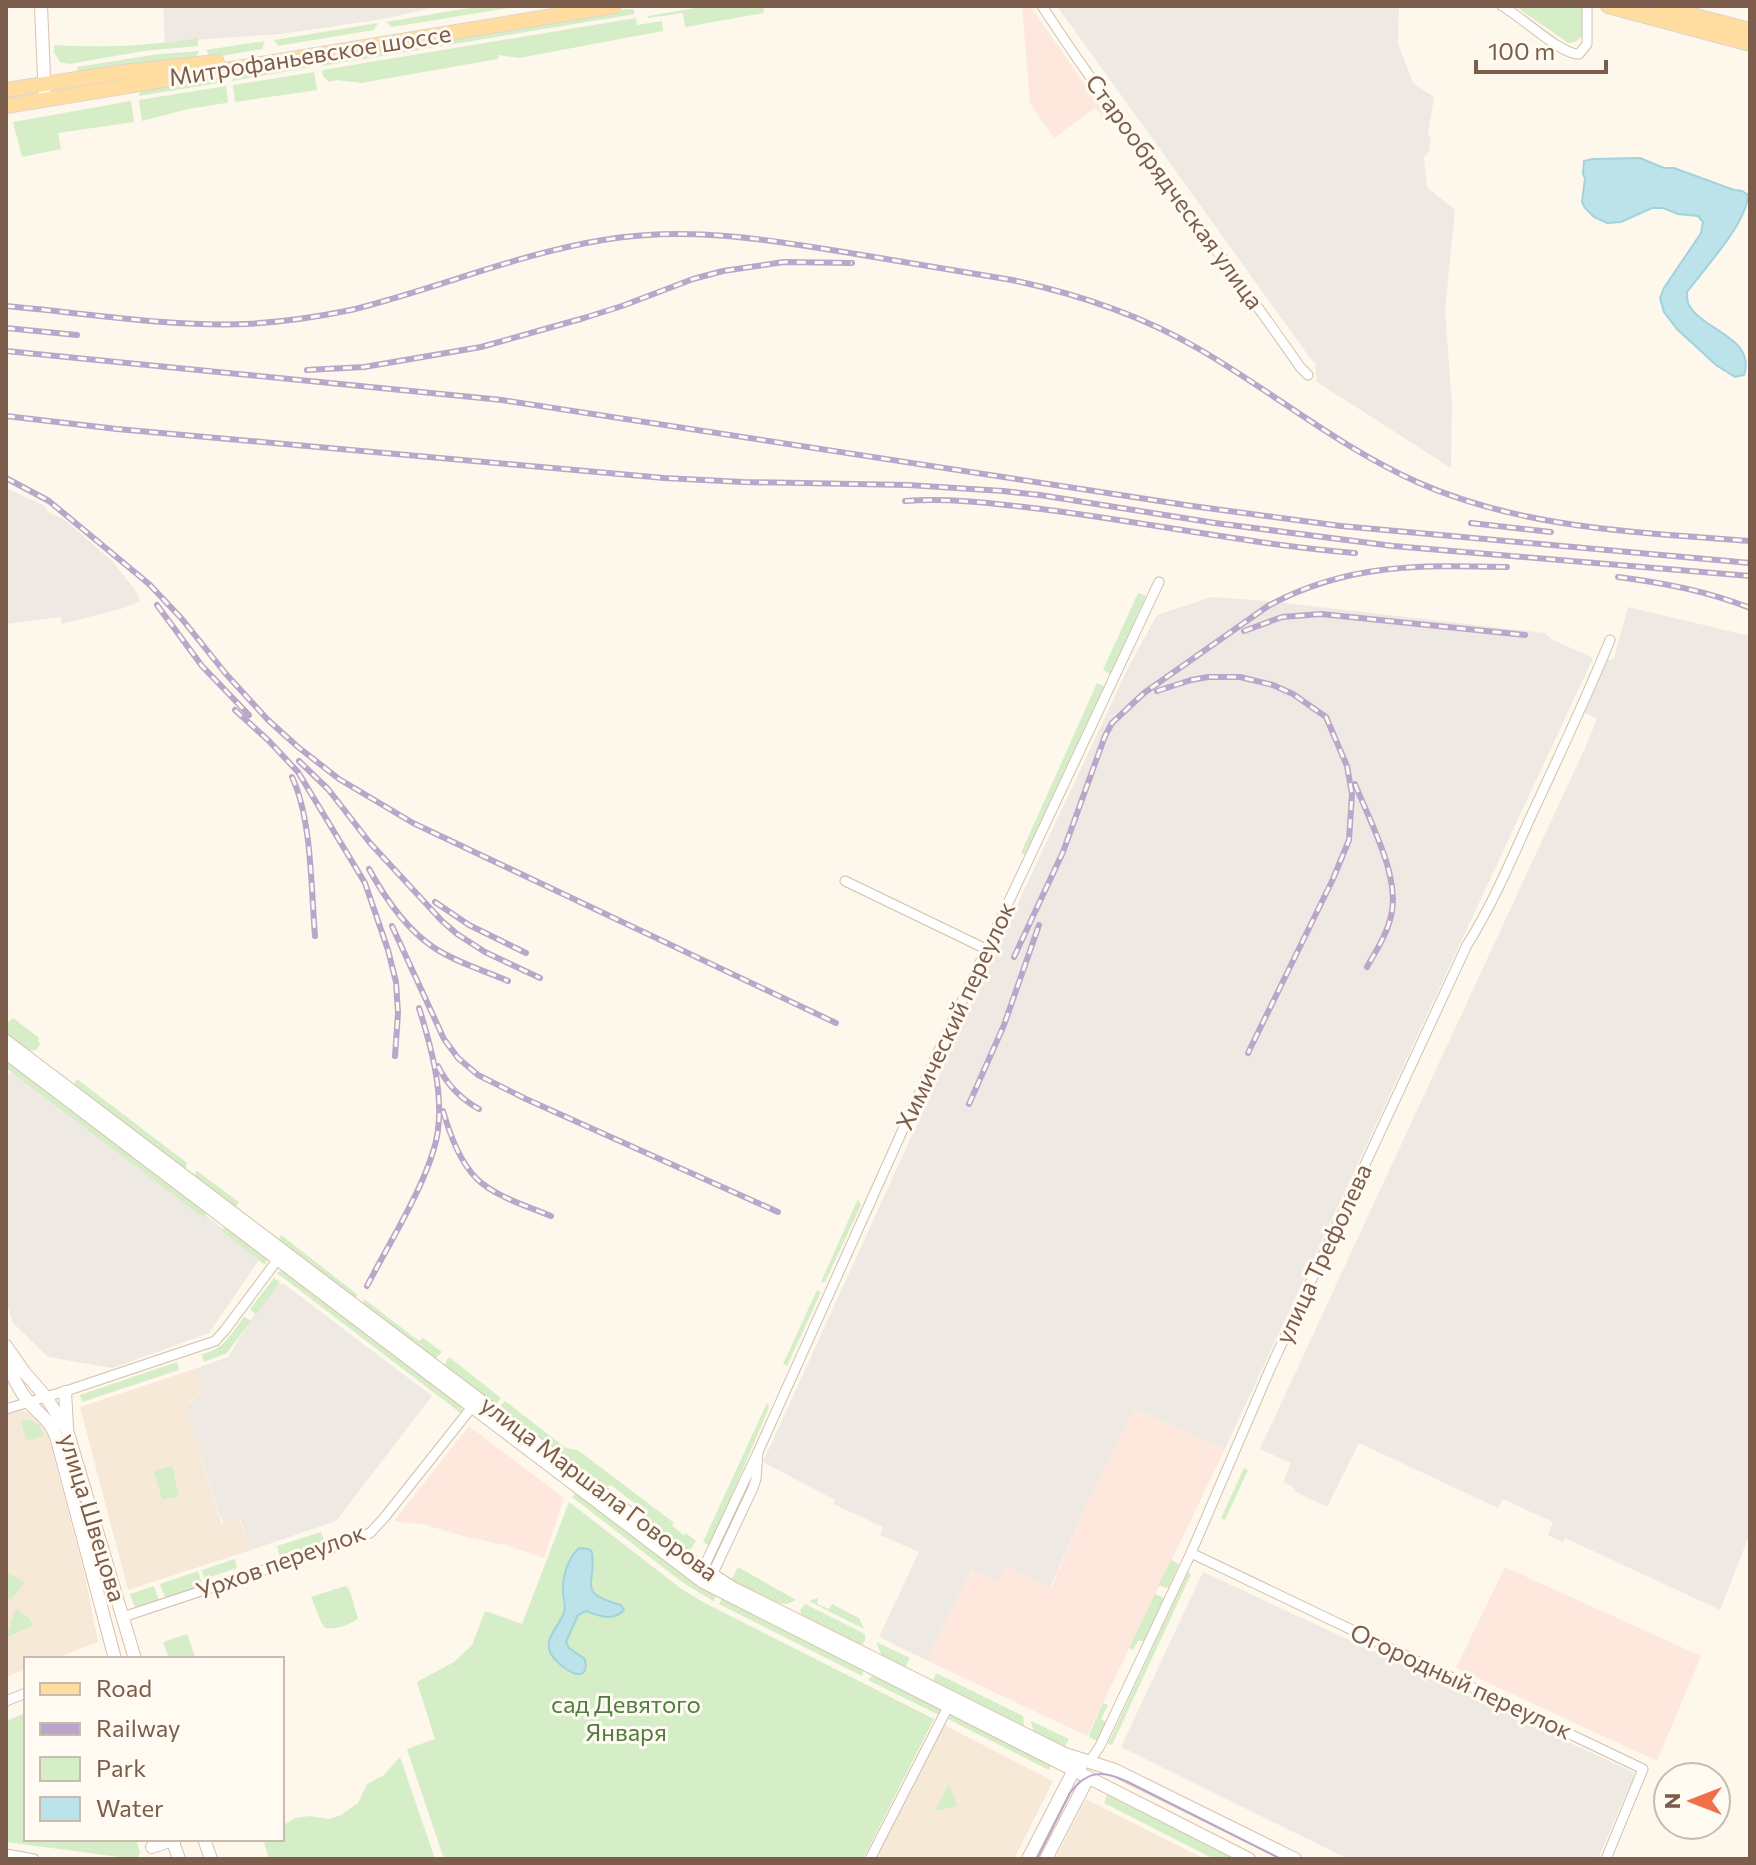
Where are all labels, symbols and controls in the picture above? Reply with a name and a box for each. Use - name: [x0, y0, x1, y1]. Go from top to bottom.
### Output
- street label: Митрофаньевское шоссе: [166, 18, 453, 91]
- scale bar: [1476, 24, 1606, 74]
- text: 100 m: [1488, 36, 1555, 65]
- street label: Старообрядческая улица: [1080, 68, 1270, 314]
- street label: Химический переулок: [889, 896, 1020, 1134]
- street label: улица Трефолева: [1268, 1159, 1377, 1348]
- street label: улица Маршала Говорова: [476, 1389, 724, 1586]
- street label: улица Швецова: [54, 1430, 133, 1605]
- street label: Урхов переулок: [192, 1517, 369, 1605]
- street label: Огородный переулок: [1346, 1616, 1577, 1745]
- legend: [24, 1657, 284, 1841]
- text: Road: [96, 1673, 152, 1702]
- park label: сад Девятого Января: [551, 1689, 701, 1746]
- text: Railway: [96, 1713, 181, 1742]
- text: Park: [96, 1753, 146, 1782]
- north arrow: [1652, 1761, 1732, 1841]
- text: Water: [96, 1793, 164, 1822]
- text: N: [1658, 1793, 1685, 1809]

